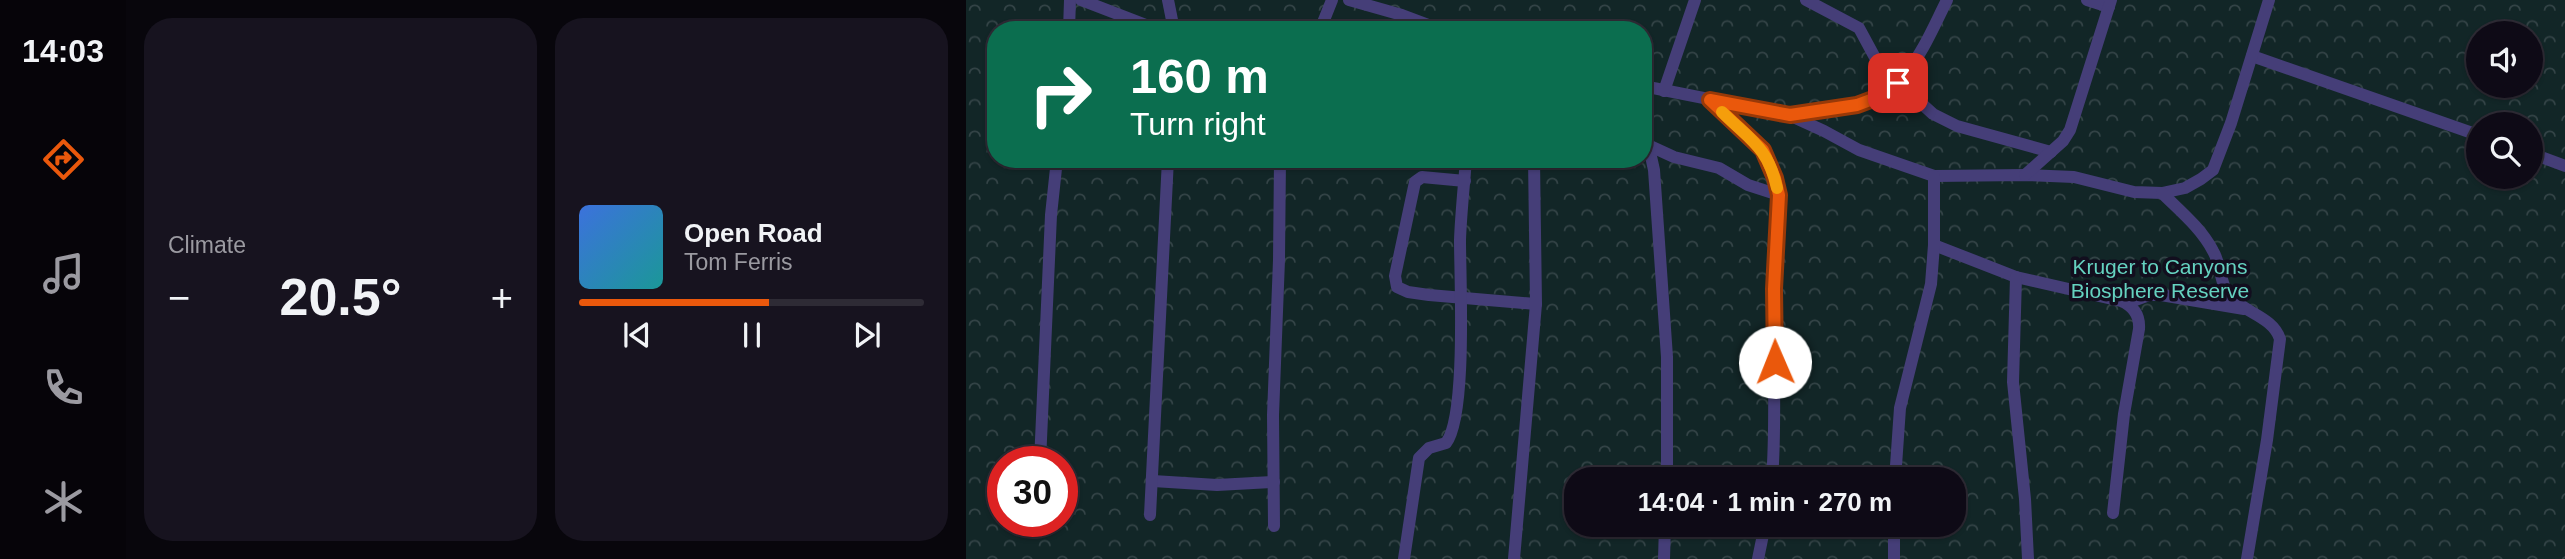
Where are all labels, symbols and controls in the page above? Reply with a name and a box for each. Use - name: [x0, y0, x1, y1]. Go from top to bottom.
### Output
- map controls: [2466, 21, 2543, 189]
- button: sound: [2466, 21, 2543, 98]
- text: 14:03: [22, 33, 104, 69]
- icon: right: [1015, 49, 1106, 140]
- text: 160 m: [1130, 49, 1269, 103]
- pin: [1868, 53, 1928, 113]
- icon: arrive: [1879, 64, 1917, 102]
- text: Turn right: [1130, 106, 1266, 142]
- button: search: [2466, 112, 2543, 189]
- icon: directions: [39, 135, 88, 184]
- text: Open Road: [684, 218, 823, 248]
- text: Climate: [168, 232, 246, 258]
- icon: music: [39, 249, 88, 298]
- text: Tom Ferris: [684, 249, 793, 275]
- park label: Kruger to Canyons Biosphere Reserve: [2071, 255, 2249, 302]
- text: 20.5°: [279, 268, 402, 326]
- text: −: [168, 277, 190, 319]
- text: +: [491, 277, 513, 319]
- icon: previous: [618, 316, 656, 354]
- icon: pause: [733, 316, 771, 354]
- icon: next: [848, 316, 886, 354]
- position arrow: [1738, 325, 1812, 399]
- icon: phone: [39, 363, 88, 412]
- speed limit sign: 30: [987, 446, 1078, 537]
- icon: climate: [39, 477, 88, 526]
- text: 14:04 · 1 min · 270 m: [1638, 487, 1892, 517]

